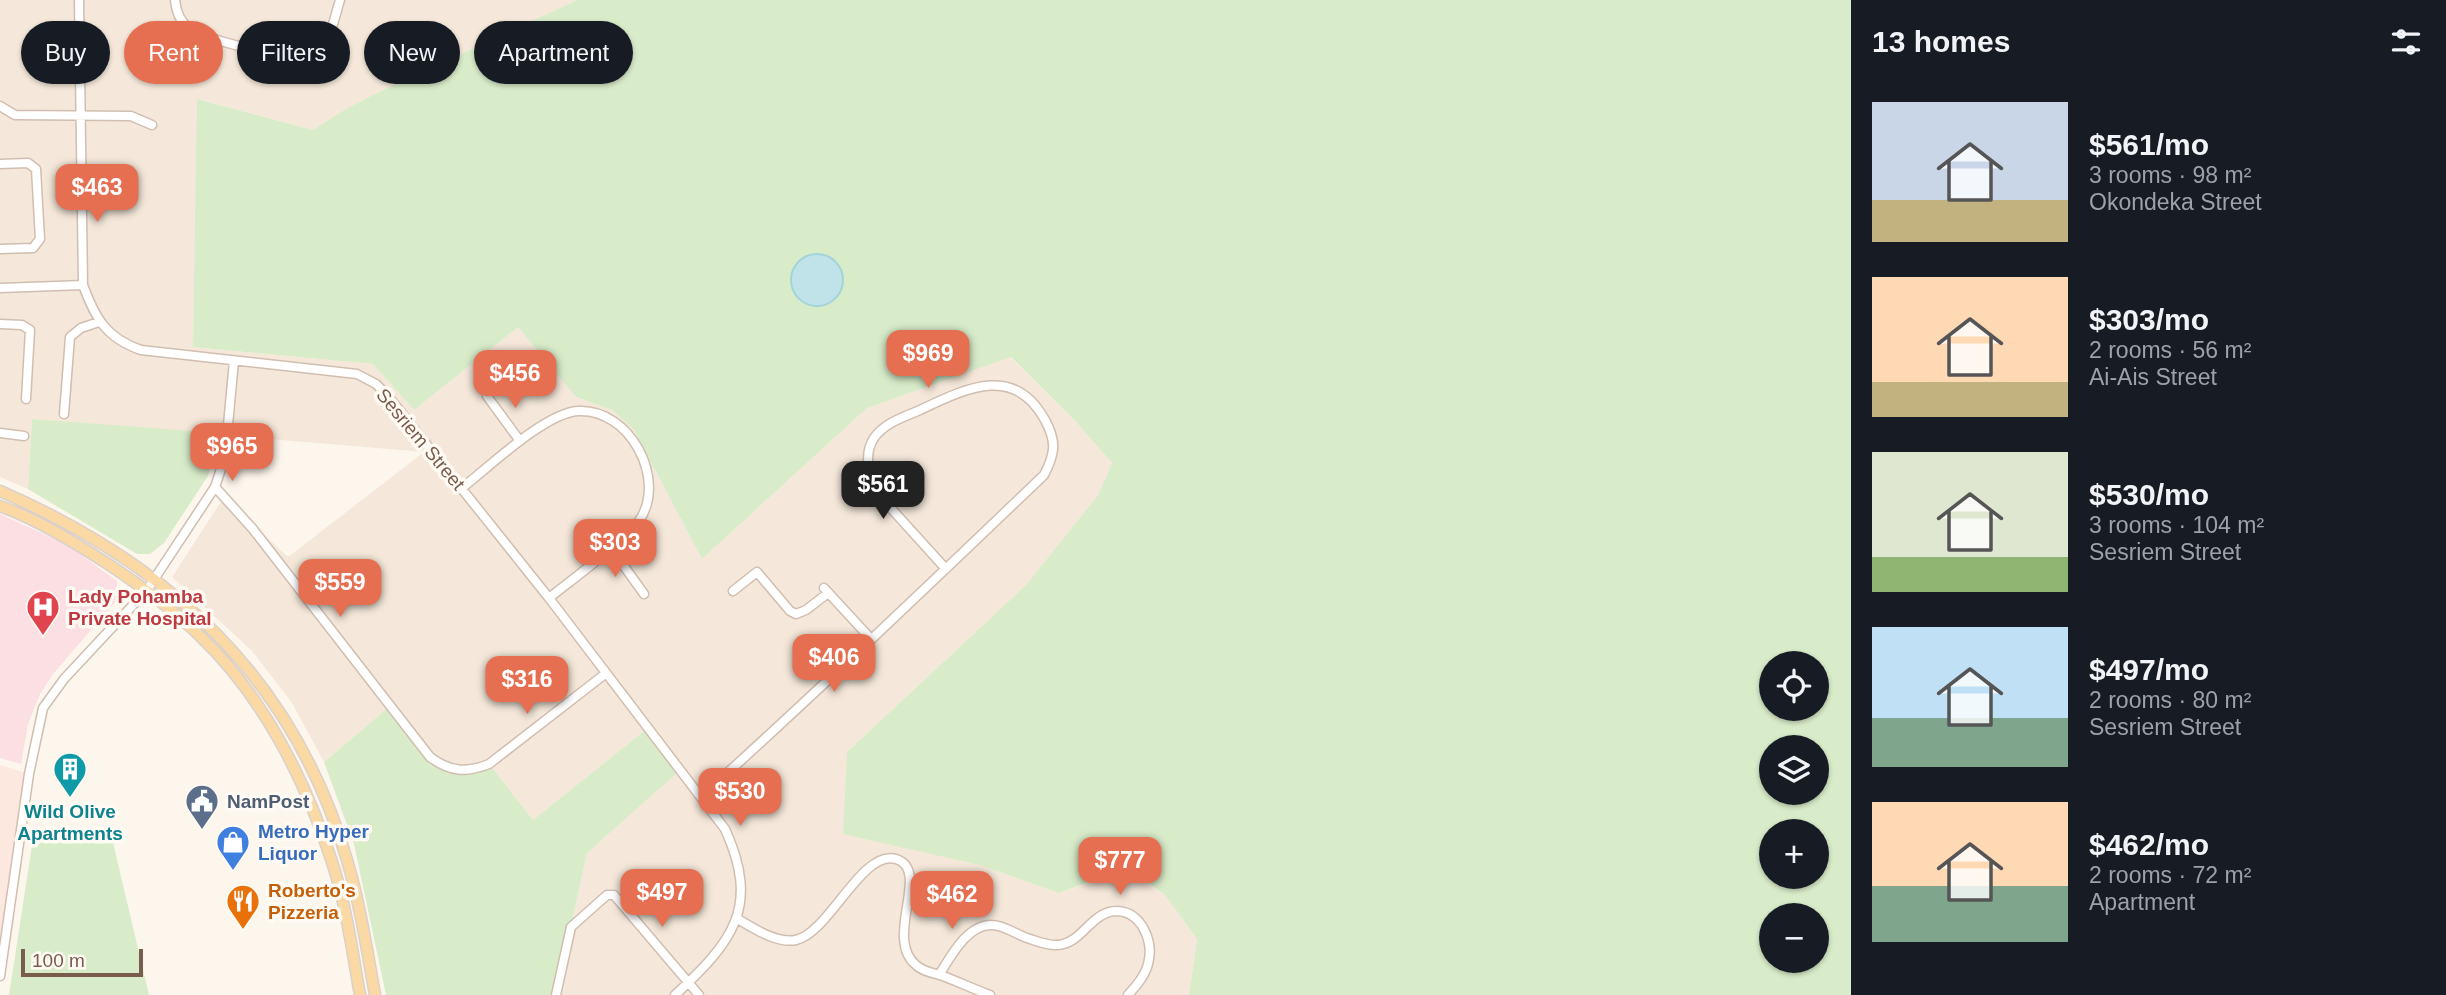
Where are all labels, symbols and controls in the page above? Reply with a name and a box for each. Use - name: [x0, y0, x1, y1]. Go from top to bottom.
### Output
- chip: Buy: [21, 21, 110, 84]
- chip: Rent: [124, 21, 223, 84]
- chip: Filters: [237, 21, 350, 84]
- chip: New: [364, 21, 460, 84]
- chip: Apartment: [474, 21, 633, 84]
- icon: filters: [2387, 23, 2425, 61]
- text: 13 homes: [1872, 25, 2010, 58]
- text: $561/mo: [2089, 128, 2209, 161]
- icon: home: [1928, 130, 2012, 214]
- text: 3 rooms · 98 m²: [2089, 162, 2251, 188]
- pin: $463: [56, 164, 138, 224]
- text: $463: [71, 174, 123, 200]
- text: Okondeka Street: [2089, 189, 2262, 215]
- text: $303/mo: [2089, 303, 2209, 336]
- icon: home: [1928, 305, 2012, 389]
- pin: $969: [887, 330, 969, 390]
- text: 2 rooms · 56 m²: [2089, 337, 2251, 363]
- text: $969: [902, 340, 954, 366]
- pin: $456: [474, 350, 556, 410]
- text: $456: [489, 360, 541, 386]
- text: Ai-Ais Street: [2089, 364, 2217, 390]
- street label: Sesriem Street: [372, 384, 470, 495]
- pin: $965: [191, 424, 273, 483]
- text: $965: [206, 433, 258, 459]
- pin: $561: [842, 462, 924, 521]
- text: $561: [857, 471, 909, 497]
- text: $530/mo: [2089, 478, 2209, 511]
- icon: home: [1928, 480, 2012, 564]
- text: 3 rooms · 104 m²: [2089, 512, 2264, 538]
- pin: $303: [574, 520, 656, 579]
- text: $303: [589, 529, 641, 555]
- text: Sesriem Street: [2089, 539, 2241, 565]
- pin: $559: [299, 560, 381, 619]
- text: $559: [314, 569, 366, 595]
- place label: Lady Pohamba Private Hospital: [68, 586, 212, 629]
- hospital icon: Lady Pohamba Private Hospital: [24, 588, 62, 637]
- pin: $406: [793, 634, 875, 694]
- text: $406: [808, 644, 860, 670]
- map controls: [1759, 651, 1829, 973]
- button: locate: [1759, 651, 1829, 721]
- text: $497/mo: [2089, 653, 2209, 686]
- icon: home: [1928, 655, 2012, 739]
- pin: $316: [486, 656, 568, 716]
- text: $316: [501, 666, 553, 692]
- text: 2 rooms · 80 m²: [2089, 687, 2251, 713]
- text: Sesriem Street: [2089, 714, 2241, 740]
- button: layers: [1759, 735, 1829, 805]
- building icon: Wild Olive Apartments: [51, 750, 89, 799]
- pin: $530: [699, 768, 781, 828]
- text: $530: [714, 778, 766, 804]
- public building icon: NamPost: [183, 782, 221, 831]
- place label: NamPost: [227, 791, 310, 812]
- place label: Wild Olive Apartments: [17, 801, 123, 844]
- button: +: [1759, 819, 1829, 889]
- place label: Metro Hyper Liquor: [258, 821, 369, 864]
- shop icon: Metro Hyper Liquor: [214, 823, 252, 872]
- text: $462/mo: [2089, 828, 2209, 861]
- icon: home: [1928, 830, 2012, 914]
- pin: $777: [1079, 838, 1161, 897]
- text: $777: [1094, 847, 1146, 873]
- text: 2 rooms · 72 m²: [2089, 862, 2251, 888]
- pin: $497: [621, 870, 703, 929]
- pin: $462: [911, 872, 993, 931]
- text: $497: [636, 879, 688, 905]
- place label: Roberto's Pizzeria: [268, 880, 356, 923]
- text: $462: [926, 881, 978, 907]
- restaurant icon: Roberto's Pizzeria: [224, 882, 262, 931]
- text: Apartment: [2089, 889, 2195, 915]
- button: −: [1759, 903, 1829, 973]
- scale bar: [21, 946, 144, 978]
- text: 100 m: [32, 950, 85, 971]

